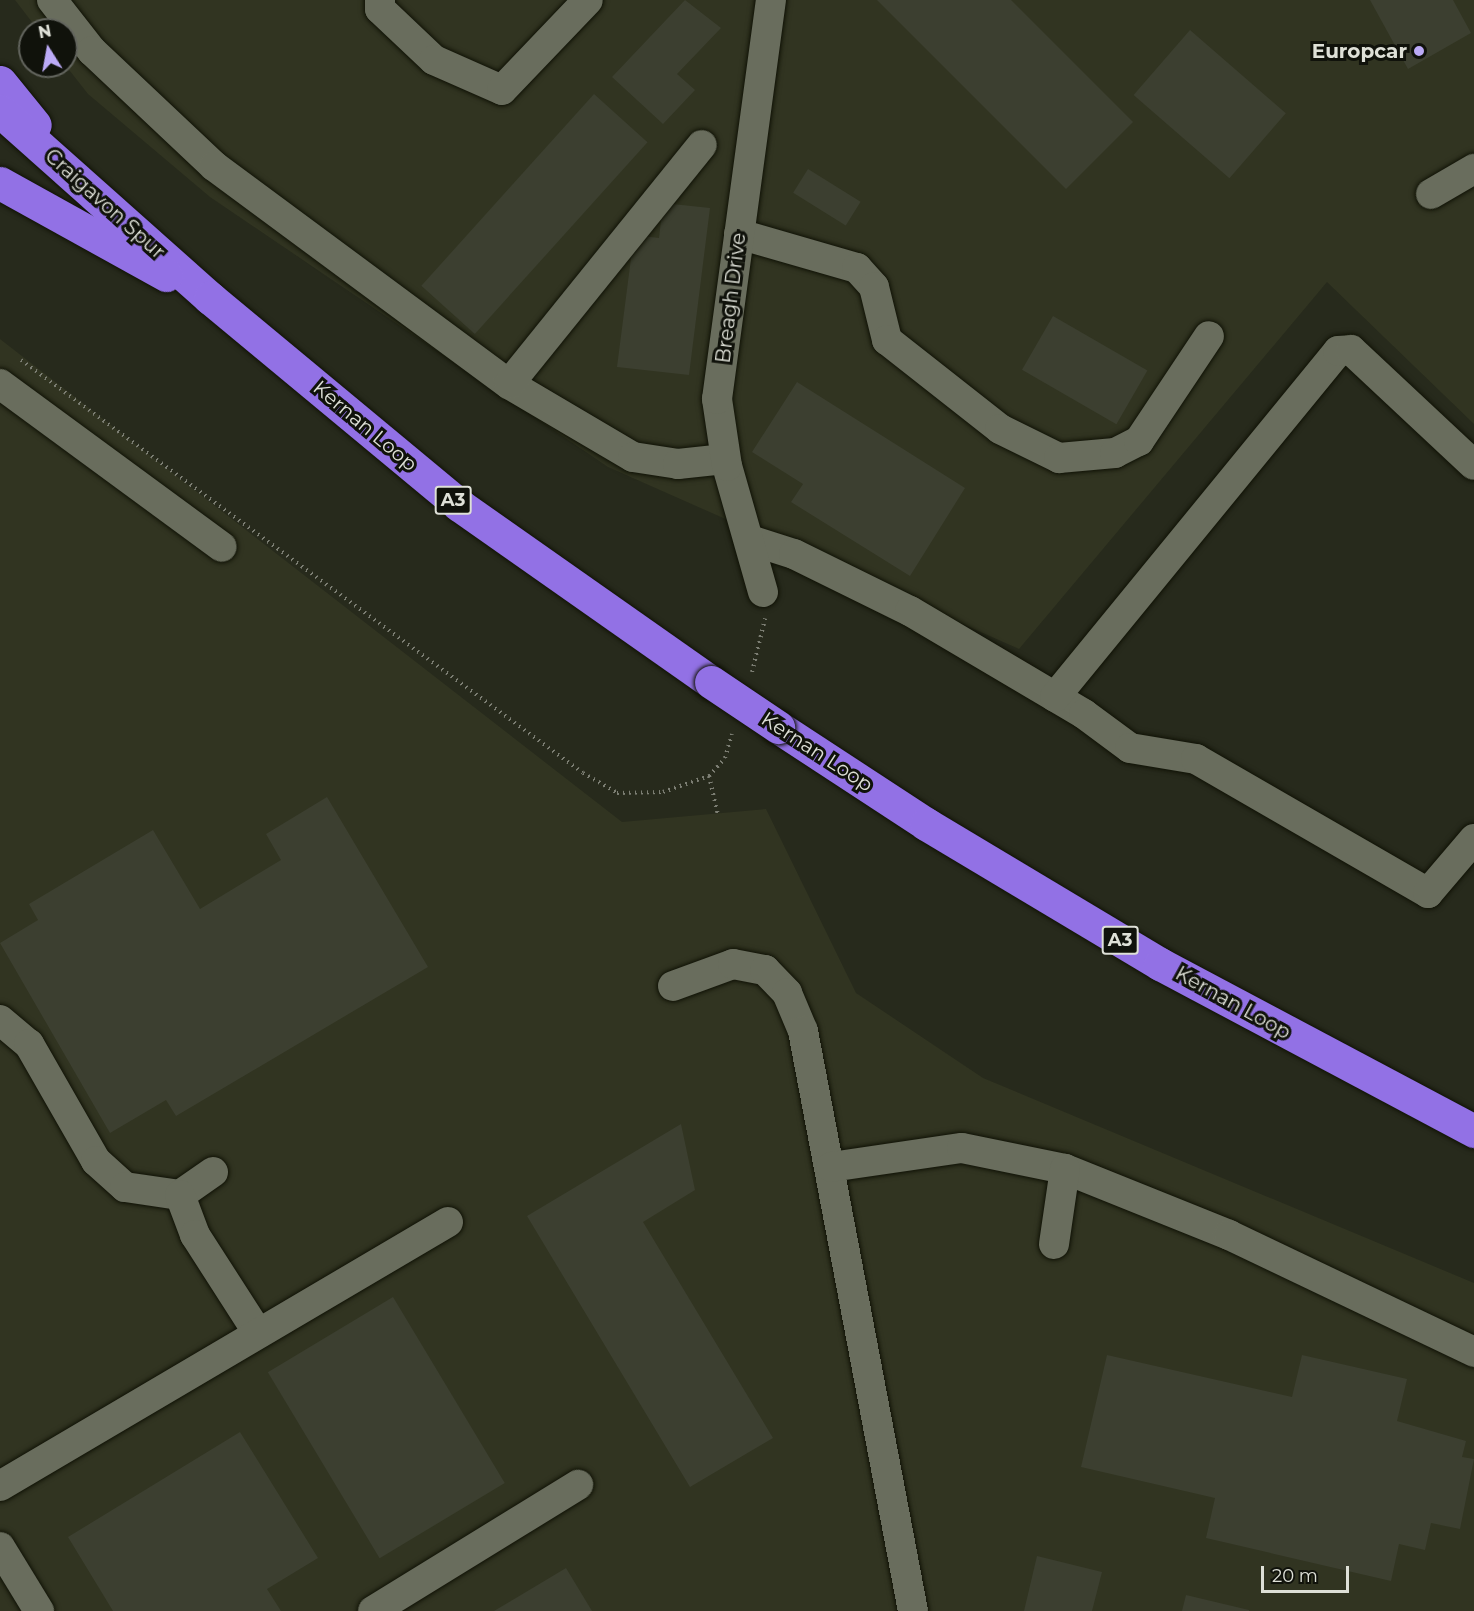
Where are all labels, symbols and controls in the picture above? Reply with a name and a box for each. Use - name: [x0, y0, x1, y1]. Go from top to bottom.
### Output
- north arrow: [18, 18, 78, 78]
- text: N: [37, 21, 53, 42]
- place label: Europcar: [1312, 39, 1407, 63]
- marker: Europcar: [1412, 44, 1426, 58]
- street label: Craigavon Spur: [40, 144, 170, 264]
- street label: Breagh Drive: [711, 231, 751, 365]
- street label: Kernan Loop: [308, 376, 422, 476]
- road number: A3: [434, 485, 472, 515]
- street label: Kernan Loop: [757, 707, 877, 797]
- road number: A3: [1100, 925, 1140, 955]
- street label: Kernan Loop: [1171, 961, 1295, 1045]
- scale bar: [1264, 1554, 1352, 1592]
- text: 20 m: [1272, 1565, 1318, 1587]

